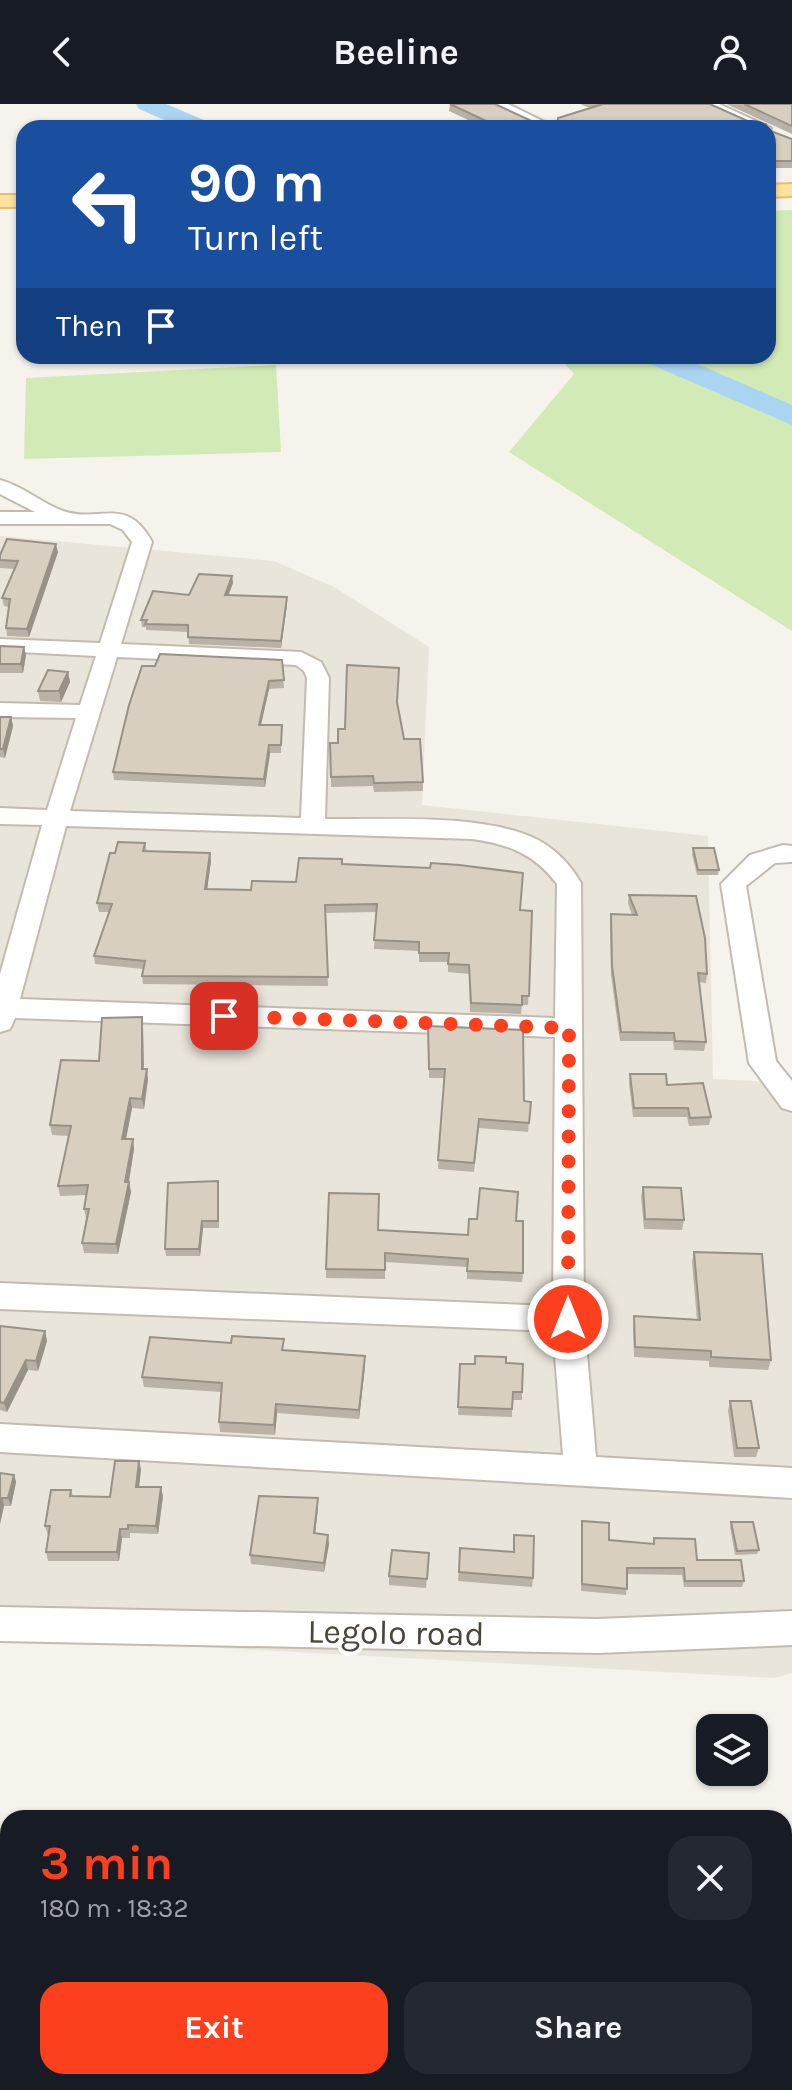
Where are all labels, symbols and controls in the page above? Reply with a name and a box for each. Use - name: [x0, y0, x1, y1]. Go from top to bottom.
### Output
- icon: back: [40, 30, 84, 74]
- icon: person: [708, 30, 752, 74]
- text: Beeline: [333, 31, 459, 73]
- text: 90 m: [188, 150, 325, 215]
- icon: left: [56, 152, 160, 256]
- text: Turn left: [188, 217, 323, 259]
- icon: arrive: [139, 304, 183, 348]
- text: Then: [56, 308, 123, 344]
- pin: [190, 982, 258, 1050]
- icon: arrive: [202, 994, 246, 1038]
- position arrow: [526, 1277, 610, 1361]
- street label: Legolo road: [307, 1611, 485, 1655]
- map controls: [696, 1714, 768, 1786]
- button: layers: [696, 1714, 768, 1786]
- text: 3 min: [40, 1835, 173, 1891]
- button: close: [668, 1836, 752, 1920]
- text: 180 m · 18:32: [40, 1893, 188, 1924]
- button: Exit: [40, 1982, 388, 2074]
- button: Share: [404, 1982, 752, 2074]

